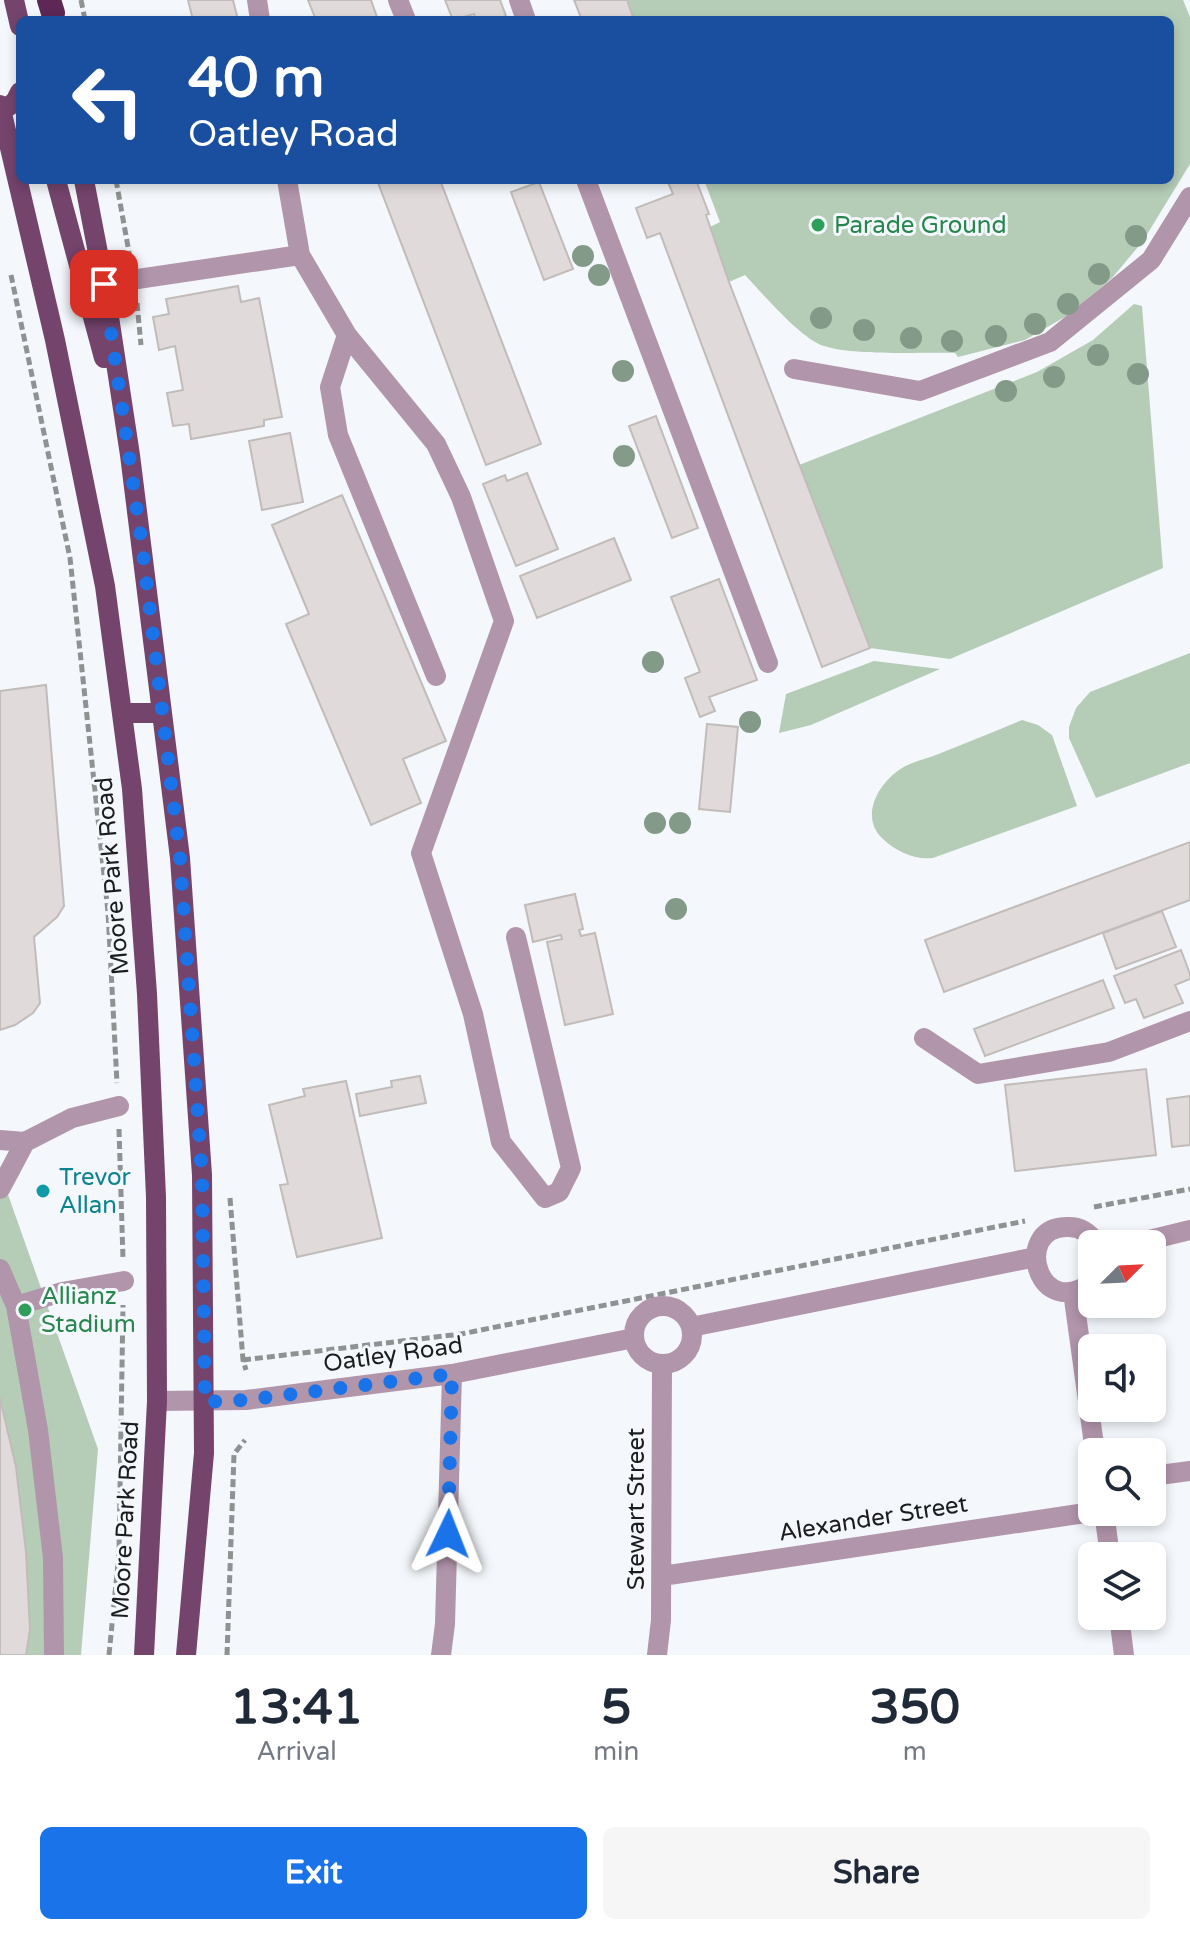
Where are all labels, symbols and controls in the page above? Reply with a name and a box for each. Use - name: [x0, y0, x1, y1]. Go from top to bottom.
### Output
- text: 40 m: [188, 45, 324, 112]
- icon: left: [56, 48, 160, 152]
- text: Oatley Road: [188, 113, 399, 156]
- place label: Parade Ground: [834, 211, 1007, 240]
- marker: Parade Ground: [809, 216, 827, 234]
- pin: [70, 250, 138, 318]
- icon: arrive: [82, 262, 126, 306]
- street label: Moore Park Road: [89, 776, 136, 976]
- place label: Trevor Allan: [59, 1163, 132, 1220]
- marker: Trevor Allan: [34, 1182, 52, 1200]
- north arrow: [1078, 1230, 1166, 1318]
- map controls: [1078, 1230, 1166, 1630]
- place label: Allianz Stadium: [41, 1282, 136, 1339]
- marker: Allianz Stadium: [16, 1301, 34, 1319]
- street label: Oatley Road: [321, 1330, 465, 1379]
- button: sound: [1078, 1334, 1166, 1422]
- street label: Moore Park Road: [106, 1420, 145, 1620]
- street label: Stewart Street: [622, 1428, 651, 1590]
- button: search: [1078, 1438, 1166, 1526]
- street label: Alexander Street: [776, 1489, 970, 1548]
- position arrow: [406, 1492, 490, 1576]
- button: layers: [1078, 1542, 1166, 1630]
- text: 13:41: [230, 1679, 363, 1737]
- text: 5: [601, 1679, 631, 1737]
- text: 350: [869, 1679, 960, 1737]
- text: Arrival: [256, 1736, 337, 1767]
- text: min: [593, 1736, 639, 1767]
- text: m: [903, 1736, 927, 1767]
- button: Exit: [40, 1827, 587, 1919]
- button: Share: [603, 1827, 1150, 1919]

